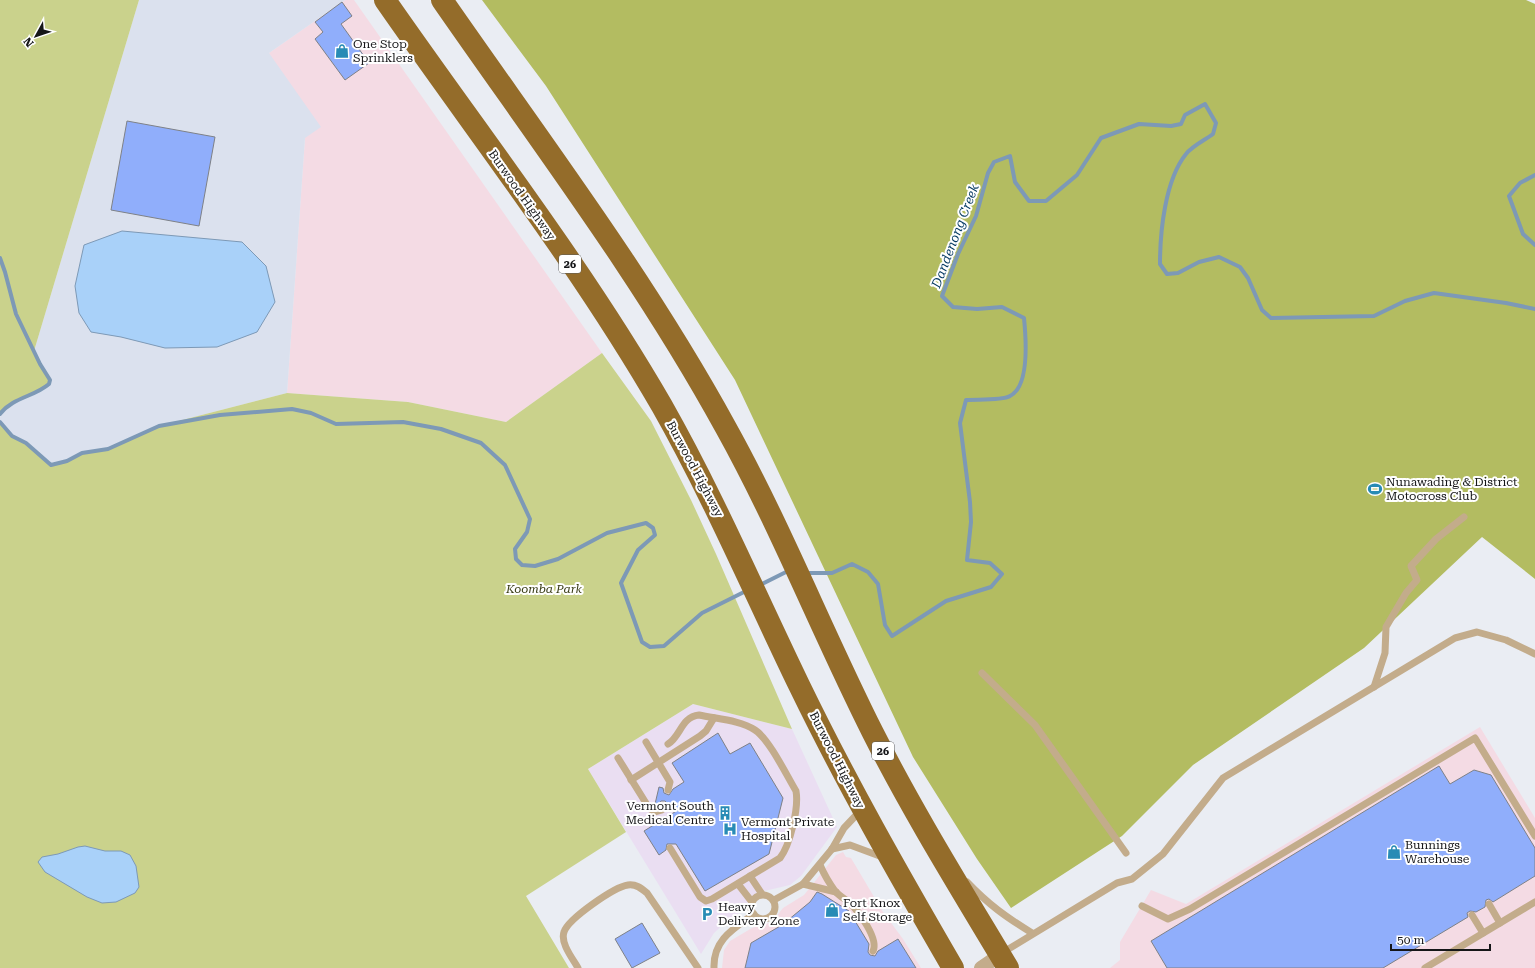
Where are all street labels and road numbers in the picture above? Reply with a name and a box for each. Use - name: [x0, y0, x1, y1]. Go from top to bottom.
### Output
- street label: Burwood Highway: [486, 147, 559, 244]
- road number: 26: [559, 255, 581, 273]
- street label: Burwood Highway: [664, 418, 727, 520]
- street label: Burwood Highway: [806, 709, 868, 812]
- road number: 26: [872, 742, 894, 760]

